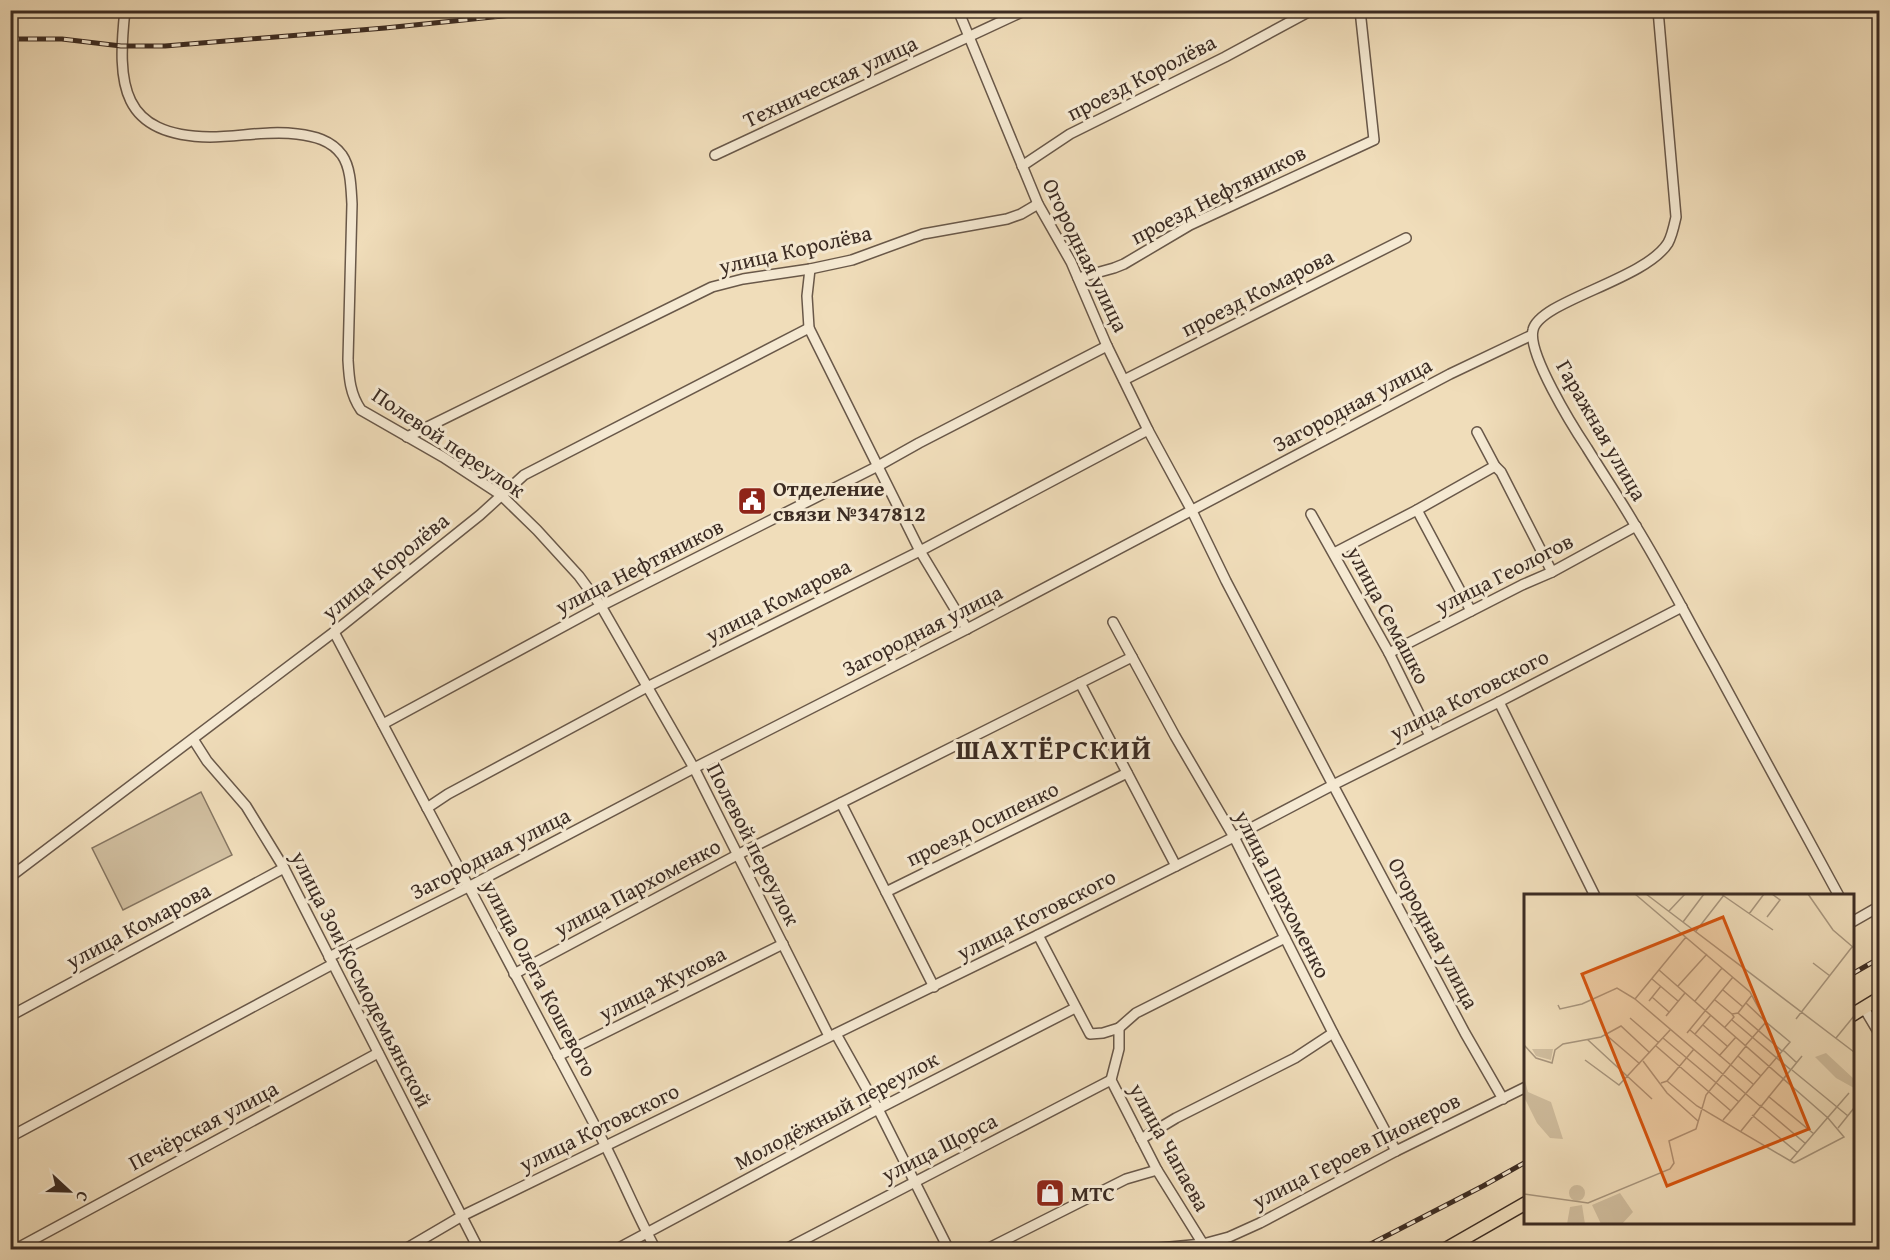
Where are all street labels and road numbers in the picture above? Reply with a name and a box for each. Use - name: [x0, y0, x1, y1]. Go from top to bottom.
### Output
- street label: проезд Королёва: [1061, 25, 1222, 128]
- street label: Техническая улица: [738, 26, 923, 135]
- street label: проезд Нефтяников: [1125, 136, 1311, 252]
- street label: Огородная улица: [1035, 173, 1137, 338]
- street label: улица Королёва: [715, 216, 875, 282]
- street label: проезд Комарова: [1175, 240, 1339, 344]
- street label: Загородная улица: [1267, 348, 1438, 459]
- street label: Гаражная улица: [1549, 353, 1656, 507]
- street label: Полевой переулок: [366, 379, 532, 505]
- street label: улица Королёва: [314, 504, 456, 628]
- street label: улица Нефтяников: [548, 510, 729, 623]
- street label: улица Геологов: [1429, 524, 1579, 622]
- street label: улица Семашко: [1339, 539, 1439, 690]
- street label: улица Комарова: [699, 549, 857, 651]
- street label: Загородная улица: [836, 576, 1008, 684]
- street label: улица Котовского: [1383, 640, 1554, 748]
- street label: Полевой переулок: [699, 757, 809, 931]
- street label: проезд Осипенко: [900, 772, 1064, 874]
- street label: Загородная улица: [404, 799, 576, 907]
- street label: улица Пархоменко: [1226, 804, 1339, 984]
- street label: улица Пархоменко: [547, 830, 726, 945]
- street label: улица Зои Космодемьянской: [283, 844, 441, 1113]
- street label: Огородная улица: [1381, 852, 1488, 1015]
- street label: улица Котовского: [950, 860, 1121, 968]
- street label: улица Комарова: [59, 873, 216, 977]
- street label: улица Олега Кошевого: [474, 873, 605, 1082]
- street label: улица Жукова: [592, 937, 732, 1029]
- street label: Молодёжный переулок: [728, 1042, 944, 1177]
- street label: Печёрская улица: [122, 1072, 284, 1178]
- street label: улица Котовского: [513, 1074, 684, 1180]
- street label: улица Чапаева: [1121, 1076, 1219, 1218]
- street label: улица Героев Пионеров: [1246, 1084, 1466, 1217]
- street label: улица Щорса: [875, 1104, 1003, 1190]

